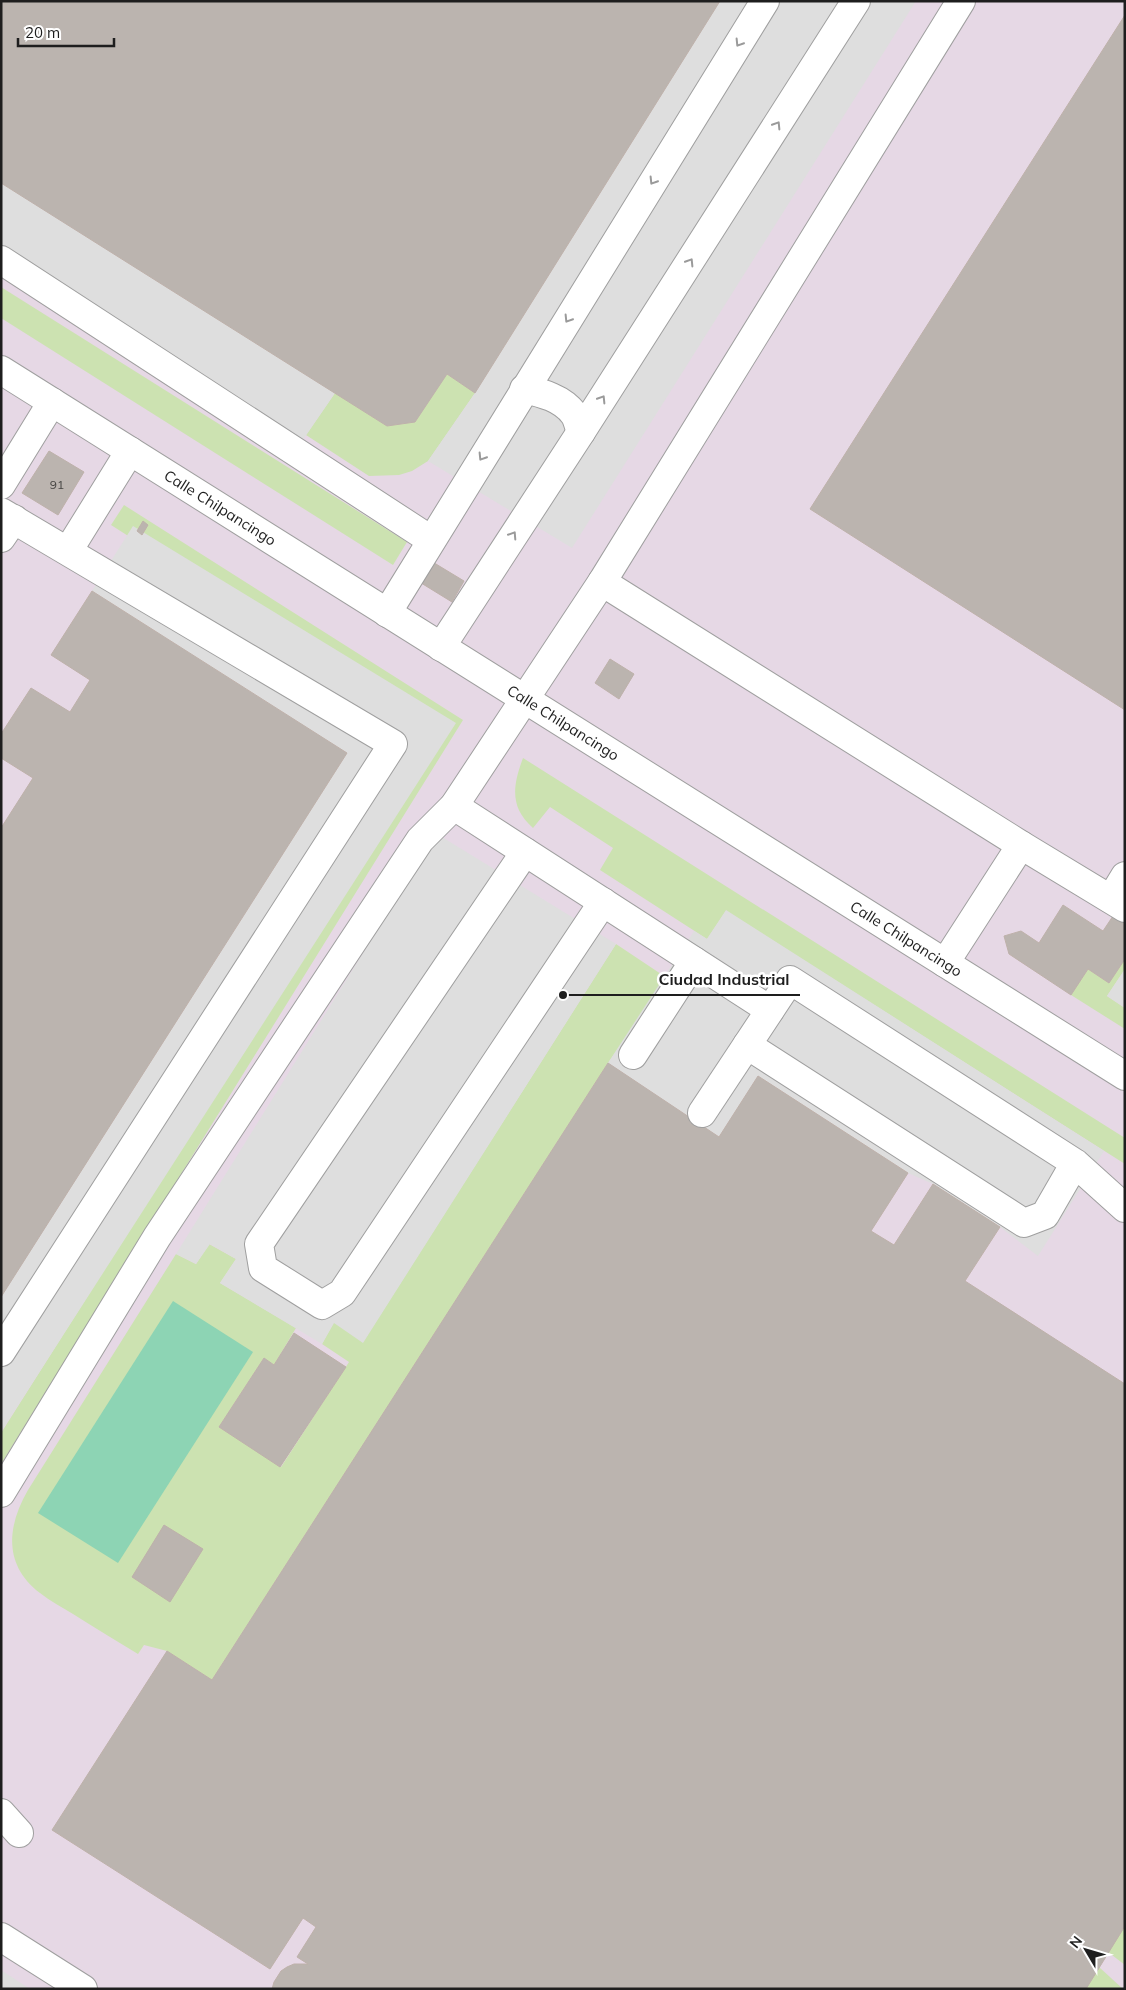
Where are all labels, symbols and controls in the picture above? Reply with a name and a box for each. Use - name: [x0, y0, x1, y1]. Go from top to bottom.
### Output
- scale bar: [18, 15, 114, 47]
- text: 20 m: [25, 23, 60, 42]
- one-way arrow: [735, 37, 745, 46]
- one-way arrow: [771, 122, 780, 131]
- one-way arrow: [650, 175, 660, 184]
- one-way arrow: [683, 259, 693, 268]
- one-way arrow: [564, 314, 574, 323]
- one-way arrow: [596, 396, 606, 405]
- one-way arrow: [479, 452, 489, 461]
- street label: Calle Chilpancingo: [161, 465, 280, 550]
- house number: 91: [50, 477, 64, 492]
- one-way arrow: [507, 532, 517, 541]
- street label: Calle Chilpancingo: [504, 680, 623, 765]
- street label: Calle Chilpancingo: [847, 896, 966, 981]
- callout: Ciudad Industrial: [649, 964, 800, 995]
- text: Ciudad Industrial: [658, 969, 790, 989]
- north arrow: [1061, 1925, 1111, 1975]
- text: N: [1065, 1932, 1086, 1952]

